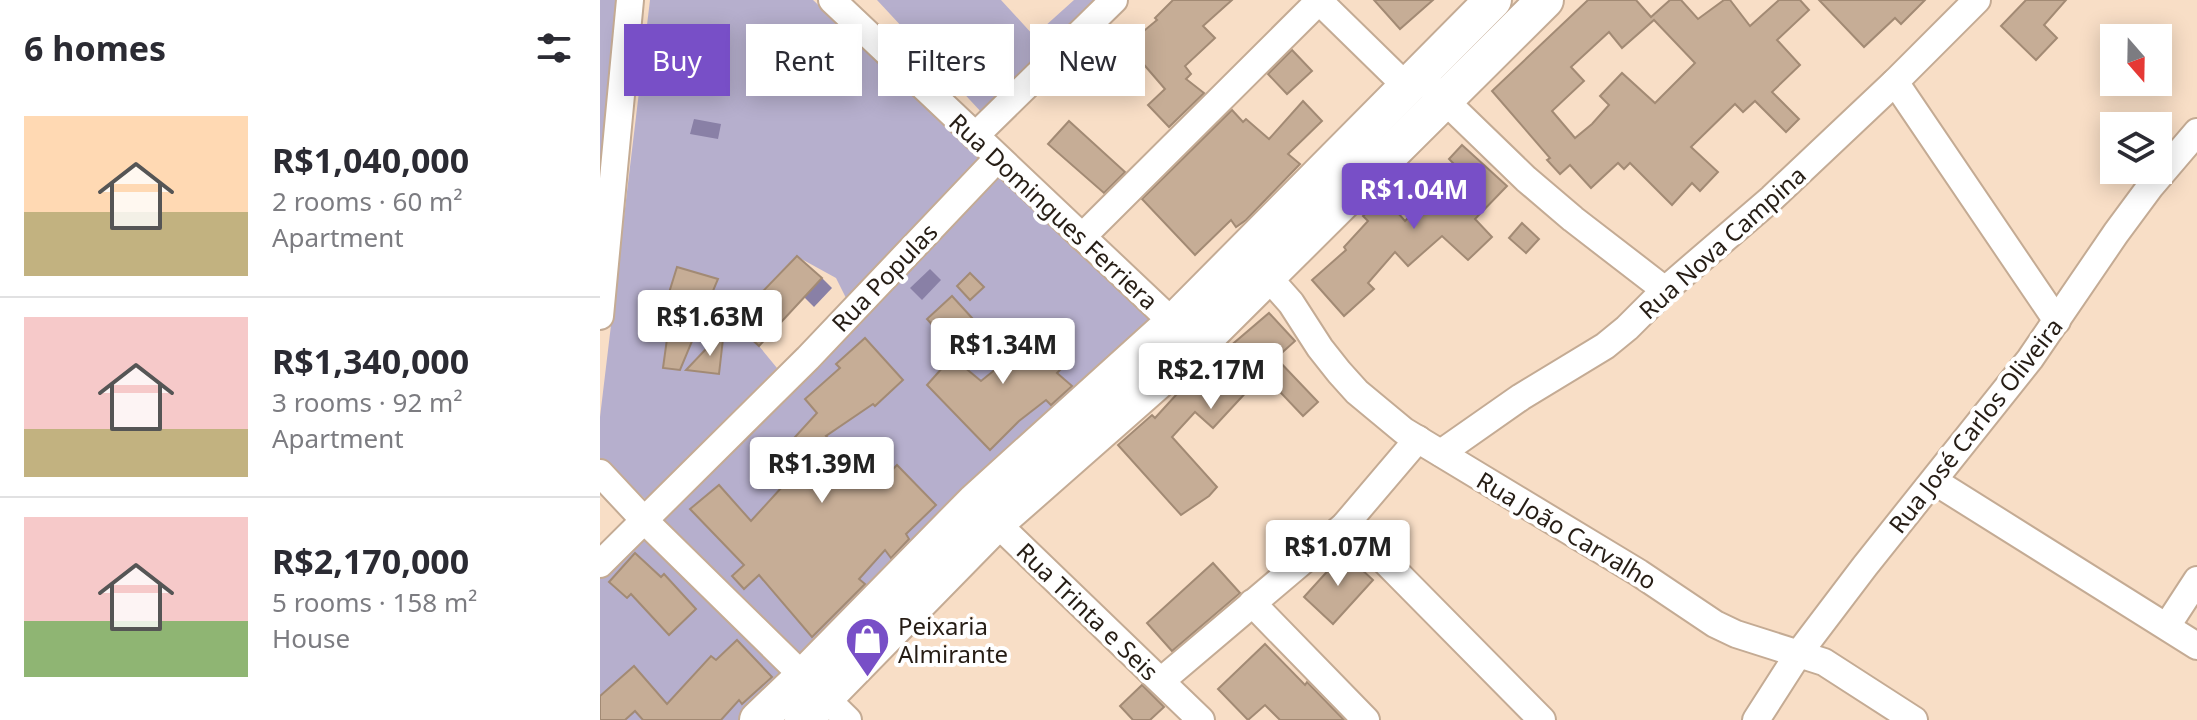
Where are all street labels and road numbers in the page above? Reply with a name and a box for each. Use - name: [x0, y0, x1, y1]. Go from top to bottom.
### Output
- street label: Rua Domingues Ferriera: [942, 105, 1166, 317]
- street label: Rua Nova Campina: [1631, 158, 1813, 326]
- street label: Rua Populas: [824, 215, 944, 339]
- street label: Rua José Carlos Oliveira: [1880, 311, 2070, 539]
- street label: Rua João Carvalho: [1471, 463, 1663, 597]
- street label: Rua Trinta e Seis: [1010, 535, 1166, 687]

